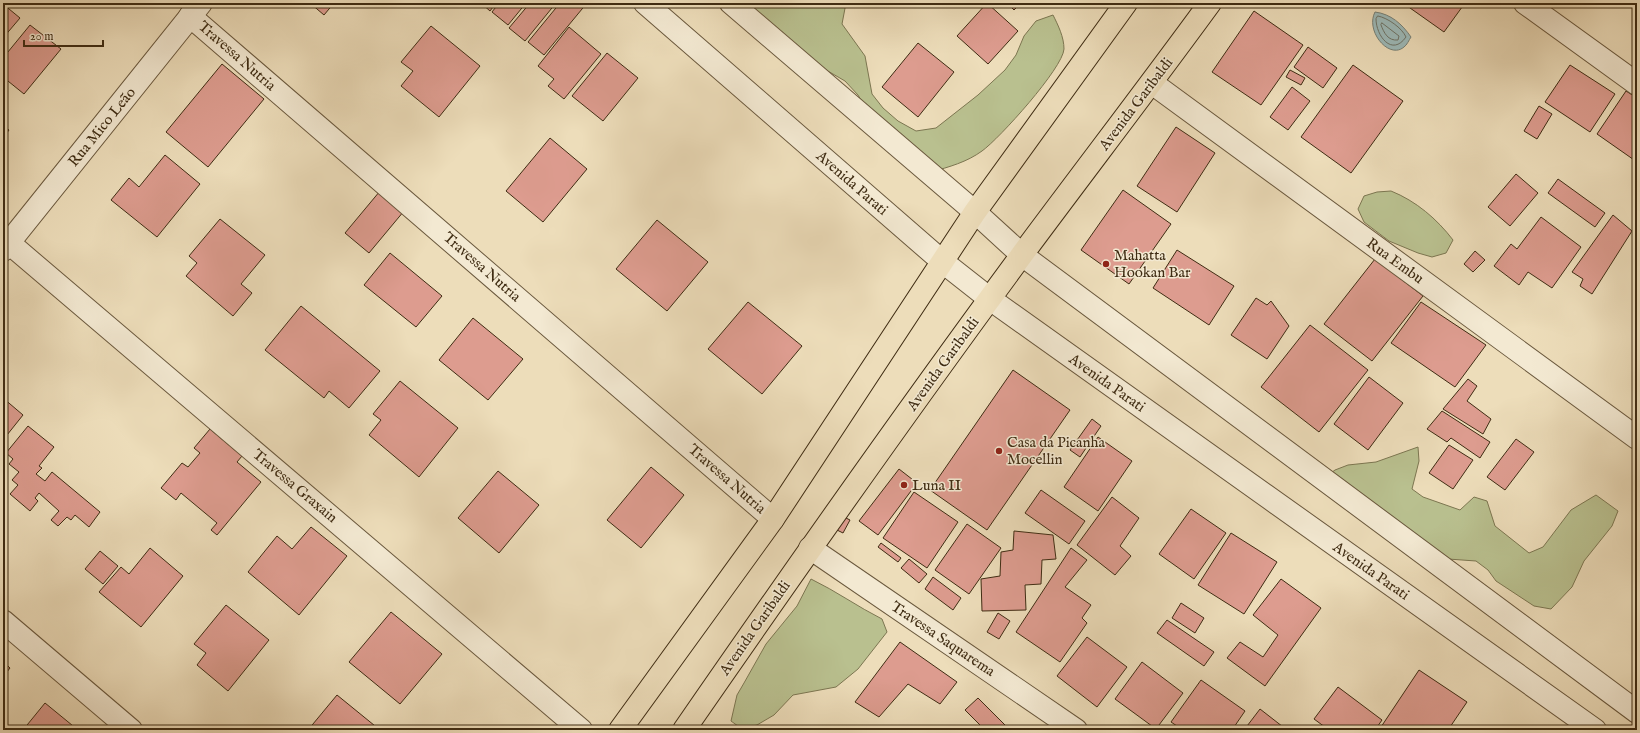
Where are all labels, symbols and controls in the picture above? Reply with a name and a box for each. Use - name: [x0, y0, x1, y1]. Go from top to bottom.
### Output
- street label: Travessa Nutria: [194, 17, 280, 95]
- scale bar: [24, 22, 103, 48]
- text: 20 m: [30, 29, 53, 44]
- street label: Avenida Garibaldi: [1094, 54, 1177, 155]
- street label: Rua Mico Leão: [64, 83, 140, 171]
- street label: Avenida Parati: [811, 146, 892, 219]
- street label: Travessa Nutria: [439, 228, 525, 306]
- street label: Rua Embu: [1363, 234, 1428, 288]
- place label: Mahatta Hookan Bar: [1114, 246, 1191, 282]
- marker: Mahatta Hookan Bar: [1101, 259, 1111, 269]
- street label: Avenida Garibaldi: [902, 313, 983, 415]
- street label: Avenida Parati: [1064, 349, 1149, 416]
- place label: Casa da Picanha Mocellin: [1007, 433, 1106, 469]
- street label: Travessa Nutria: [684, 440, 770, 518]
- street label: Travessa Graxain: [249, 445, 341, 527]
- marker: Casa da Picanha Mocellin: [994, 446, 1004, 456]
- place label: Luna II: [912, 476, 962, 495]
- marker: Luna II: [899, 480, 909, 490]
- street label: Avenida Parati: [1328, 537, 1413, 604]
- street label: Avenida Garibaldi: [715, 577, 795, 680]
- street label: Travessa Saquarema: [887, 597, 999, 681]

